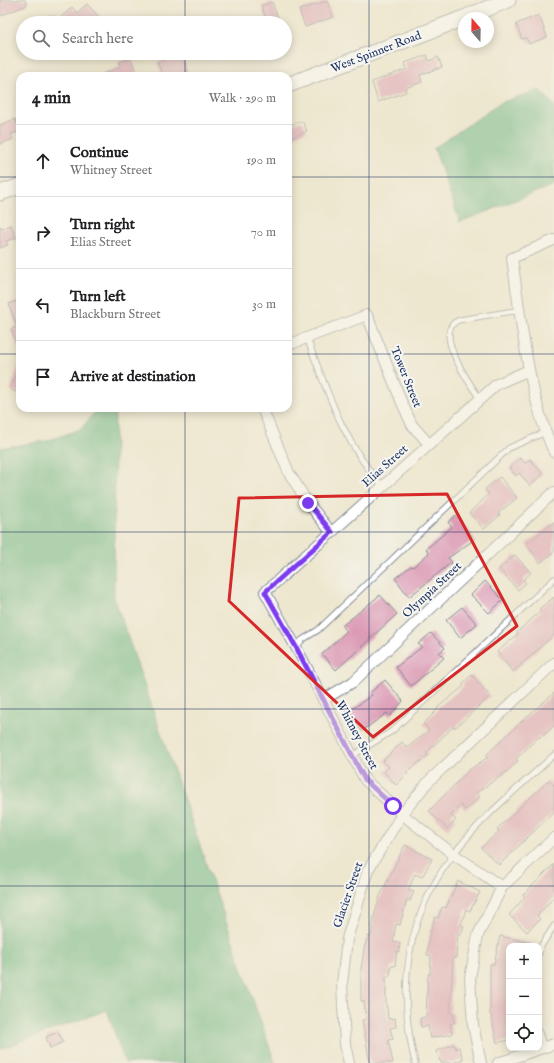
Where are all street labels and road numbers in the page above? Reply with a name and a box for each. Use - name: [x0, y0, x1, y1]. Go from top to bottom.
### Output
- street label: West Spinner Road: [329, 28, 424, 77]
- street label: Tower Street: [387, 344, 425, 410]
- street label: Elias Street: [359, 441, 411, 491]
- street label: Olympia Street: [399, 559, 465, 622]
- street label: Whitney Street: [333, 698, 381, 772]
- street label: Glacier Street: [330, 860, 366, 930]

